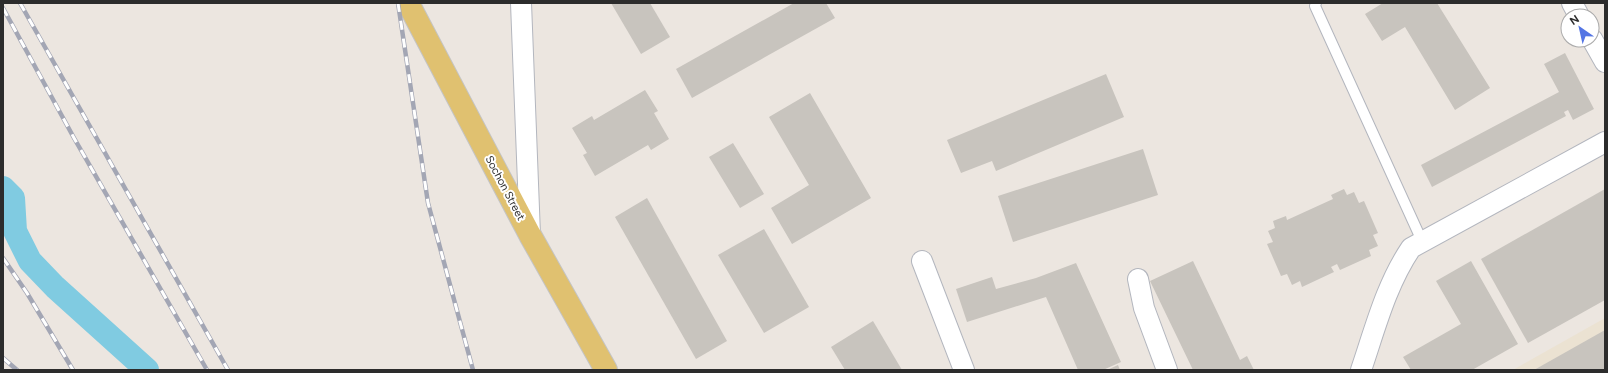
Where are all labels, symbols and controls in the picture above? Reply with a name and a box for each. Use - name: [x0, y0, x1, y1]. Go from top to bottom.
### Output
- north arrow: [1560, 8, 1600, 48]
- text: N: [1568, 12, 1582, 28]
- street label: Sochon Street: [483, 153, 527, 223]

